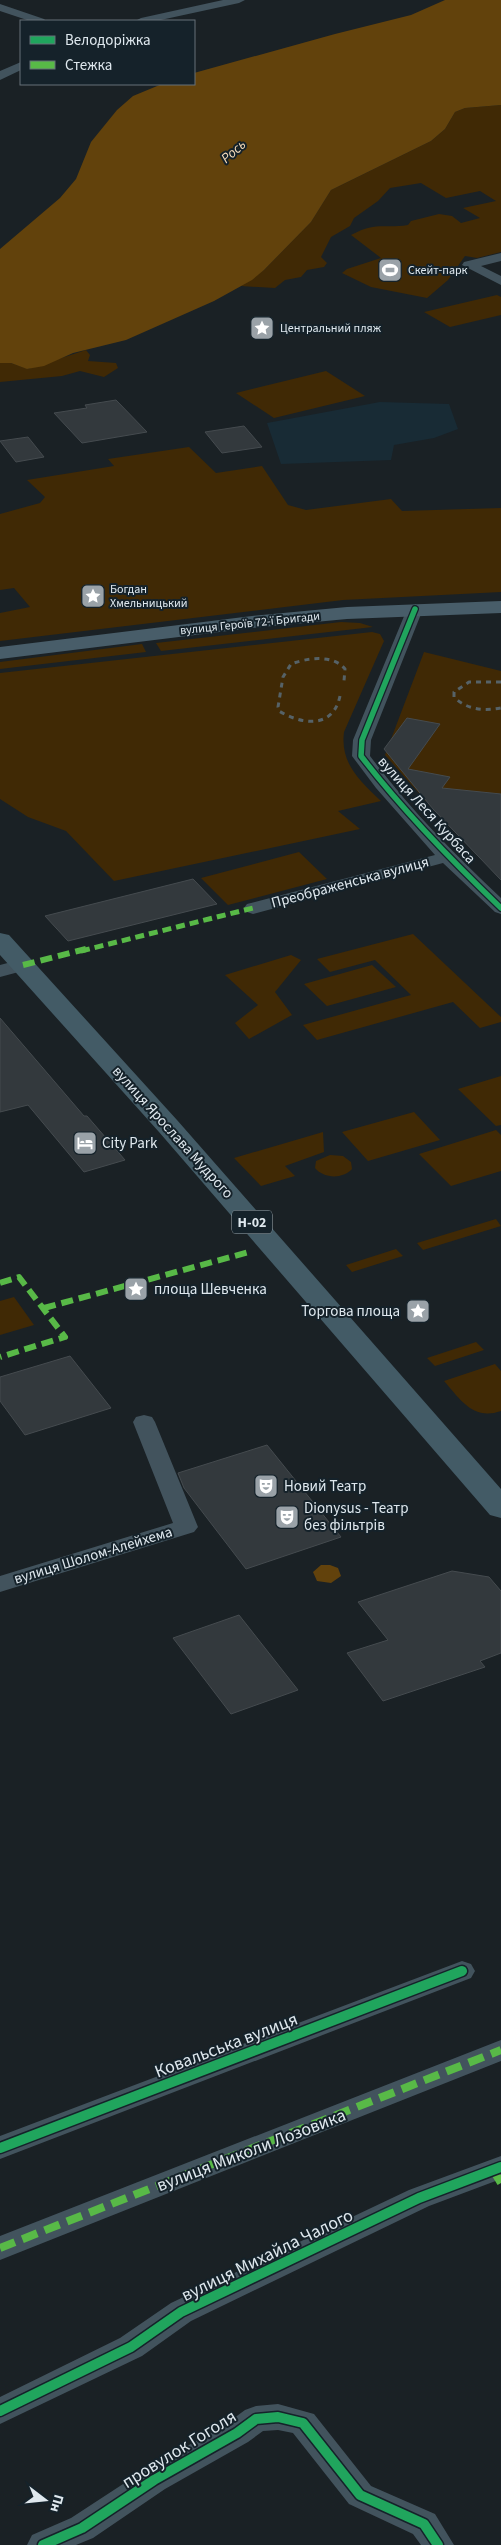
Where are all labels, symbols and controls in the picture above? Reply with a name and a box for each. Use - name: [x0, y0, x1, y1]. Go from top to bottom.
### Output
- legend: [20, 20, 195, 85]
- text: Велодоріжка: [65, 30, 151, 51]
- text: Стежка: [65, 55, 112, 76]
- water label: Рось: [217, 135, 251, 168]
- sports icon: Скейт-парк: [377, 257, 403, 283]
- place label: Скейт-парк: [408, 262, 468, 279]
- place icon: Центральний пляж: [249, 315, 275, 341]
- place label: Центральний пляж: [280, 320, 382, 337]
- place label: Богдан Хмельницький: [110, 581, 188, 612]
- place icon: Богдан Хмельницький: [80, 583, 106, 609]
- street label: вулиця Героїв 72-ї Бригади: [179, 608, 321, 639]
- street label: вулиця Леся Курбаса: [373, 752, 481, 869]
- street label: Преображенська вулиця: [269, 851, 431, 914]
- street label: вулиця Ярослава Мудрого: [107, 1061, 238, 1203]
- hotel icon: City Park: [72, 1130, 98, 1156]
- place label: City Park: [102, 1133, 158, 1154]
- road number: Н-02: [232, 1210, 272, 1234]
- place icon: площа Шевченка: [123, 1276, 149, 1302]
- place label: площа Шевченка: [154, 1279, 267, 1300]
- place icon: Торгова площа: [405, 1298, 431, 1324]
- place label: Торгова площа: [301, 1301, 400, 1322]
- theatre icon: Новий Театр: [253, 1473, 279, 1499]
- place label: Новий Театр: [284, 1476, 366, 1497]
- place label: Dionysus - Театр без фільтрів: [304, 1498, 409, 1536]
- theatre icon: Dionysus - Театр без фільтрів: [274, 1504, 300, 1530]
- street label: вулиця Шолом-Алейхема: [11, 1521, 175, 1590]
- street label: Ковальська вулиця: [151, 2007, 301, 2084]
- street label: вулиця Миколи Лозовика: [153, 2103, 349, 2198]
- street label: вулиця Михайла Чалого: [177, 2203, 357, 2308]
- street label: провулок Гоголя: [117, 2404, 241, 2495]
- north arrow: [20, 2475, 70, 2525]
- text: Пн: [45, 2492, 69, 2514]

